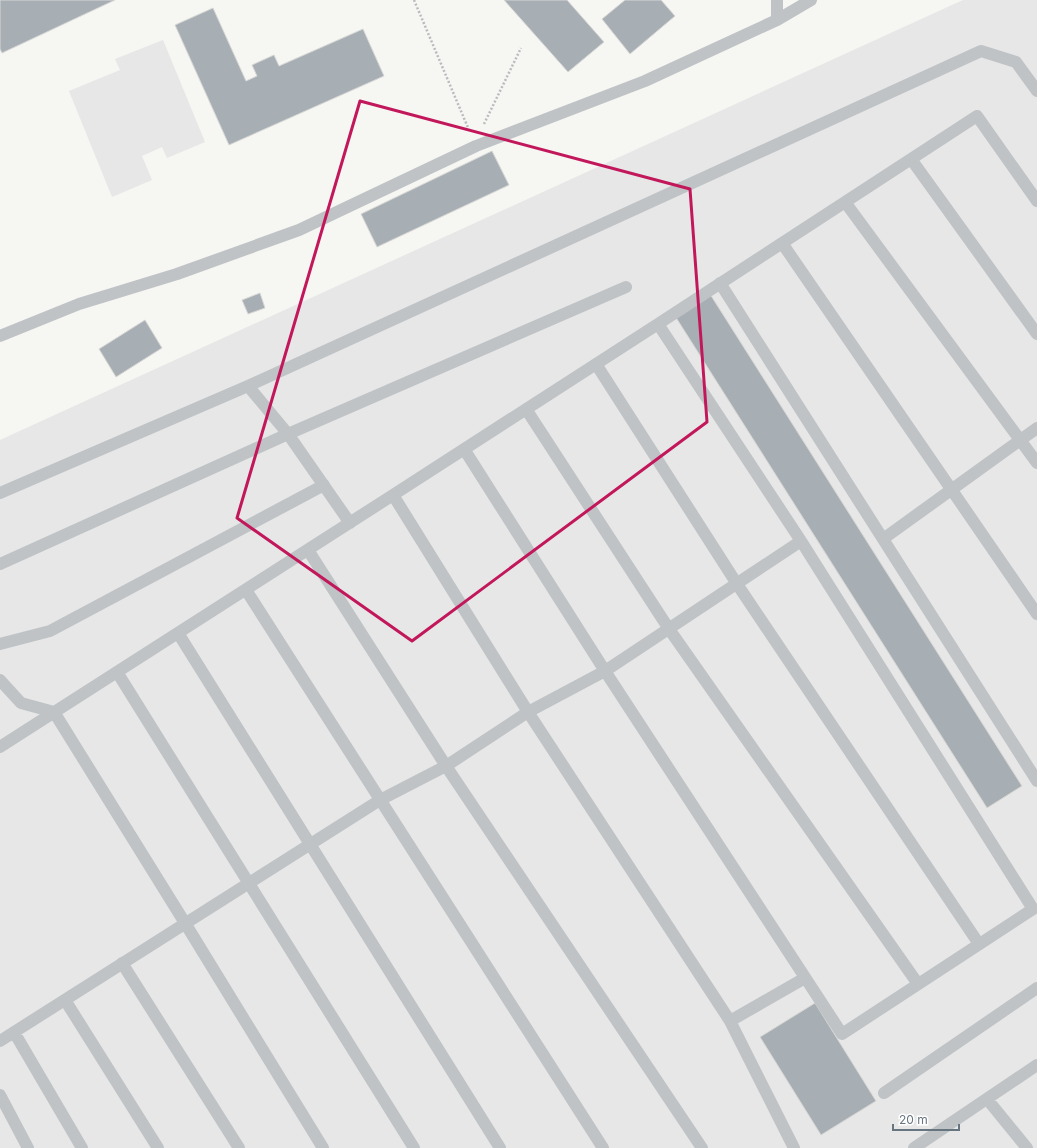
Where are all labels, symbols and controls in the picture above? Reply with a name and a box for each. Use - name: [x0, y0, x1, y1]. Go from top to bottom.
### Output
- scale bar: [893, 1106, 959, 1132]
- text: 20 m: [899, 1112, 928, 1127]

